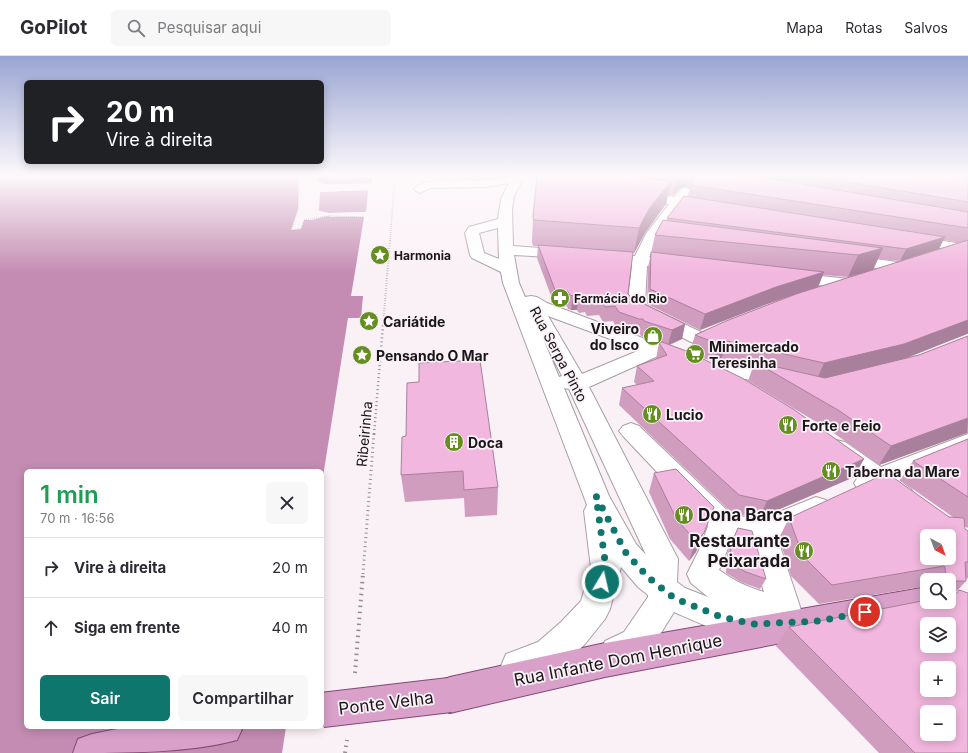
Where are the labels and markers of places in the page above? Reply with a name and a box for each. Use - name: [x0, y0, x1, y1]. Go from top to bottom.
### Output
- place icon: Harmonia: [369, 244, 391, 266]
- place label: Harmonia: [394, 248, 451, 263]
- pharmacy icon: Farmácia do Rio: [549, 287, 571, 309]
- place label: Farmácia do Rio: [574, 291, 667, 306]
- place icon: Cariátide: [358, 310, 380, 332]
- place label: Cariátide: [383, 313, 445, 330]
- place label: Viveiro do Isco: [590, 320, 639, 353]
- shop icon: Viveiro do Isco: [642, 325, 664, 347]
- place label: Minimercado Teresinha: [709, 338, 799, 371]
- supermarket icon: Minimercado Teresinha: [684, 343, 706, 365]
- place icon: Pensando O Mar: [351, 344, 373, 366]
- place label: Pensando O Mar: [376, 347, 489, 364]
- restaurant icon: Lucio: [641, 403, 663, 425]
- place label: Lucio: [666, 406, 704, 423]
- restaurant icon: Forte e Feio: [777, 414, 799, 436]
- place label: Forte e Feio: [802, 417, 882, 434]
- building icon: Doca: [443, 431, 465, 453]
- place label: Doca: [468, 434, 503, 451]
- restaurant icon: Taberna da Mare: [820, 460, 842, 482]
- place label: Taberna da Mare: [845, 463, 960, 480]
- restaurant icon: Dona Barca: [673, 504, 695, 526]
- place label: Dona Barca: [698, 505, 793, 525]
- place label: Restaurante Peixarada: [689, 531, 790, 571]
- restaurant icon: Restaurante Peixarada: [793, 540, 815, 562]
- pin: [848, 595, 882, 629]

